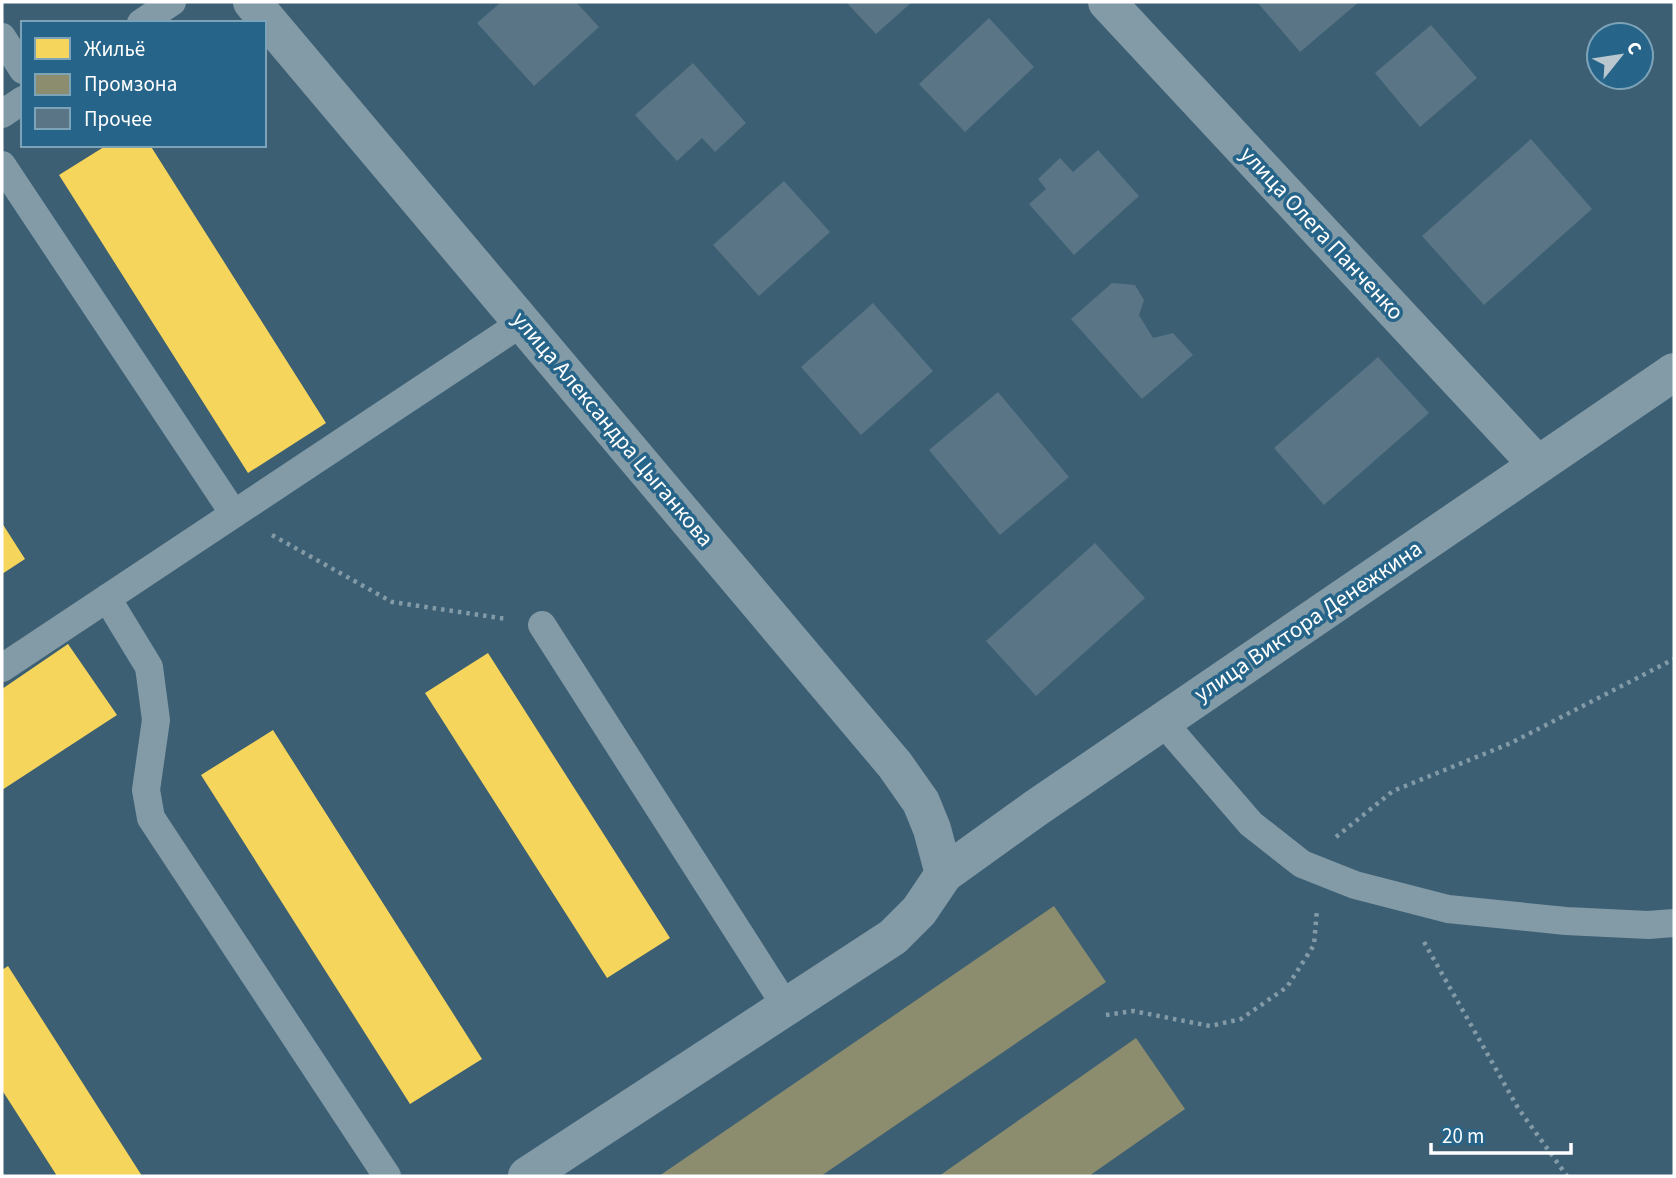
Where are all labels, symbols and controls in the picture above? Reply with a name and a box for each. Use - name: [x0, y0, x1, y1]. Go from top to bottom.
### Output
- legend: [21, 21, 266, 147]
- north arrow: [1585, 21, 1655, 91]
- text: Жильё: [84, 34, 145, 64]
- text: С: [1619, 37, 1648, 60]
- text: Промзона: [84, 69, 177, 99]
- text: Прочее: [84, 104, 152, 134]
- street label: улица Олега Панченко: [1232, 139, 1412, 327]
- street label: улица Александра Цыганкова: [504, 304, 722, 554]
- street label: улица Виктора Денежкина: [1187, 532, 1429, 710]
- scale bar: [1431, 1112, 1571, 1156]
- text: 20 m: [1442, 1121, 1484, 1151]

